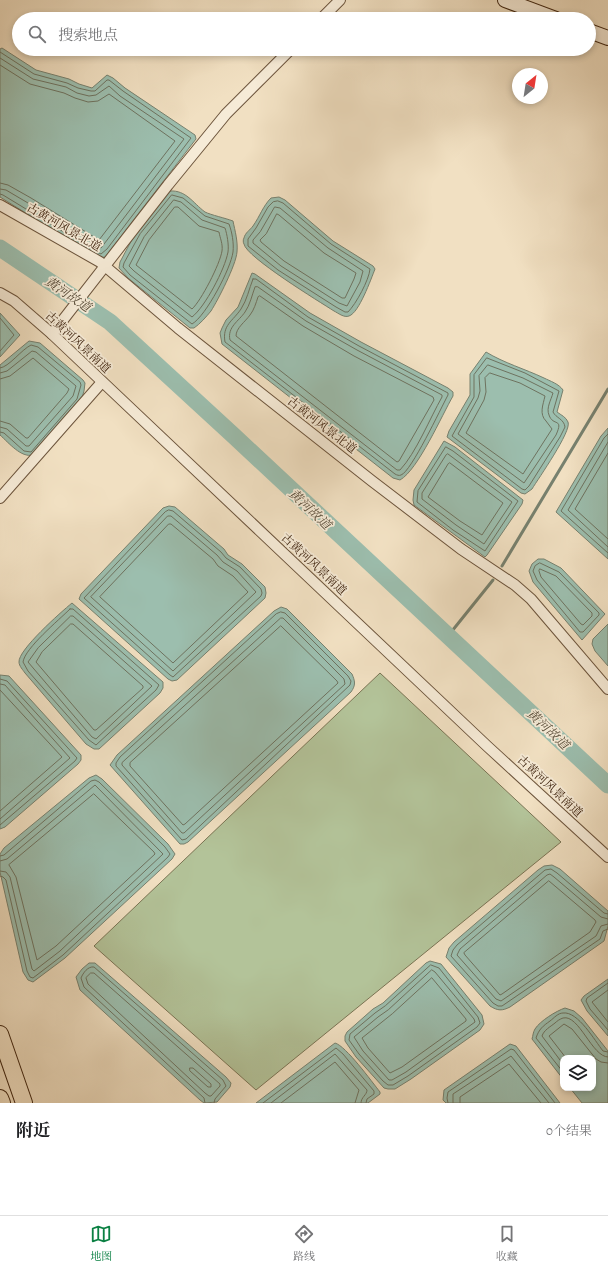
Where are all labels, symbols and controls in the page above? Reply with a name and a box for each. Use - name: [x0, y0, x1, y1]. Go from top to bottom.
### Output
- search box: [12, 12, 596, 56]
- icon: search: [26, 23, 48, 45]
- text: 搜索地点: [58, 25, 118, 45]
- north arrow: [512, 68, 548, 104]
- street label: 古黄河风景北道: [24, 199, 104, 255]
- water label: 黄河故道: [42, 272, 96, 317]
- street label: 古黄河风景南道: [42, 307, 114, 377]
- street label: 古黄河风景北道: [284, 393, 360, 457]
- water label: 黄河故道: [285, 485, 336, 534]
- street label: 古黄河风景南道: [278, 529, 350, 599]
- water label: 黄河故道: [523, 705, 574, 754]
- street label: 古黄河风景南道: [514, 751, 586, 821]
- map controls: [560, 1055, 596, 1091]
- button: layers: [560, 1055, 596, 1091]
- text: 附近: [16, 1119, 50, 1142]
- text: 0个结果: [546, 1122, 592, 1139]
- tab: 地图: [90, 1223, 112, 1264]
- tab: 路线: [293, 1223, 315, 1264]
- tab: 收藏: [496, 1223, 518, 1264]

